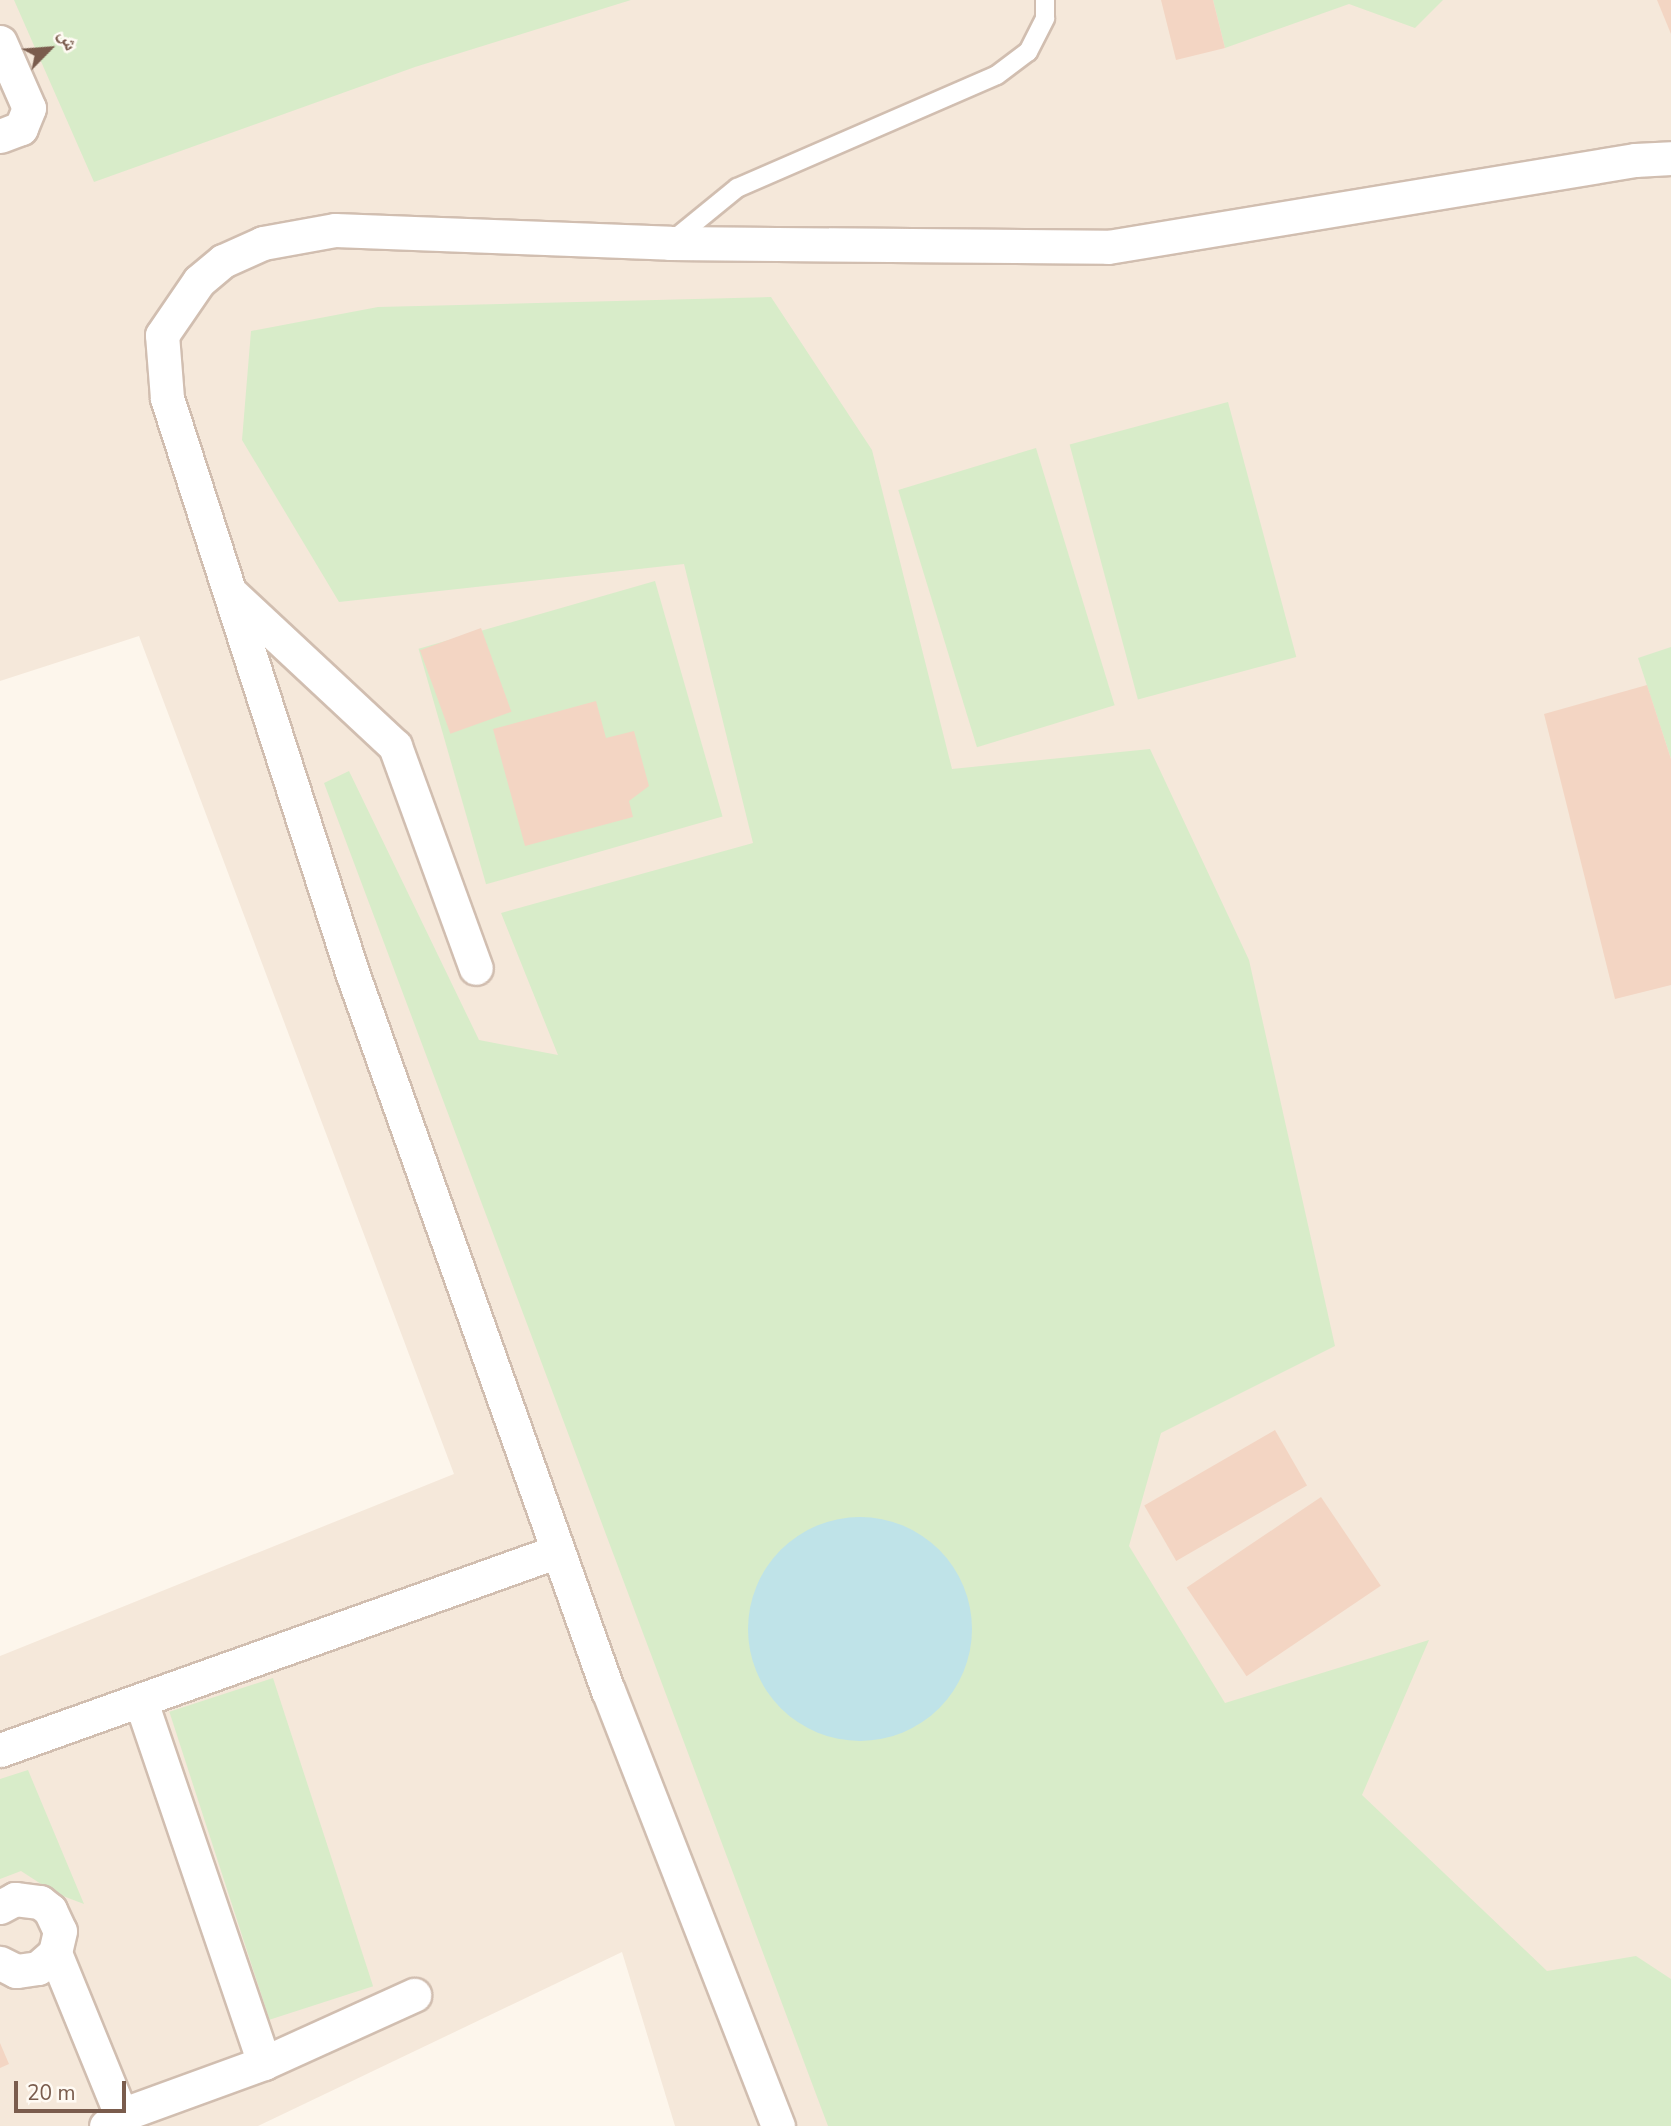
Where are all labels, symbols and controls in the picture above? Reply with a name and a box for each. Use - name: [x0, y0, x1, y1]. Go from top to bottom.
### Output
- north arrow: [14, 14, 84, 84]
- text: ش: [52, 25, 84, 55]
- scale bar: [18, 2066, 130, 2110]
- text: 20 m: [27, 2079, 76, 2107]

